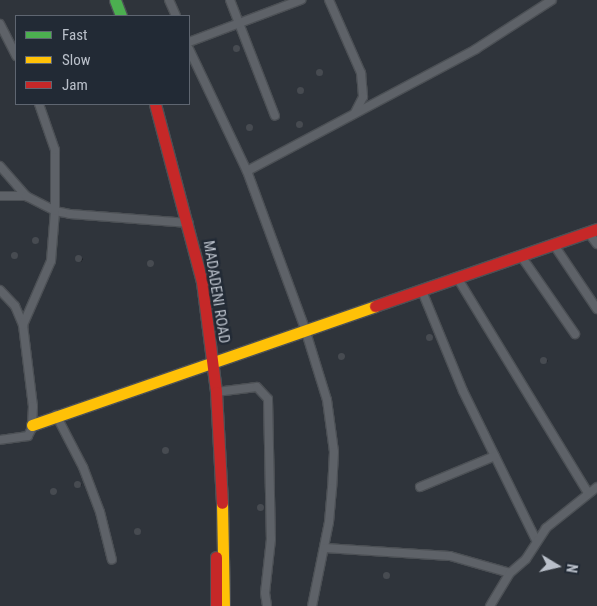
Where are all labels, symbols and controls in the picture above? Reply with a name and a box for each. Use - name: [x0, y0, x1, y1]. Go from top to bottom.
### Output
- legend: [15, 15, 190, 105]
- text: Fast: [62, 26, 87, 44]
- text: Slow: [62, 51, 91, 69]
- text: Jam: [62, 76, 88, 94]
- street label: MADADENI ROAD: [199, 239, 233, 345]
- north arrow: [532, 541, 582, 591]
- text: N: [563, 563, 580, 574]

